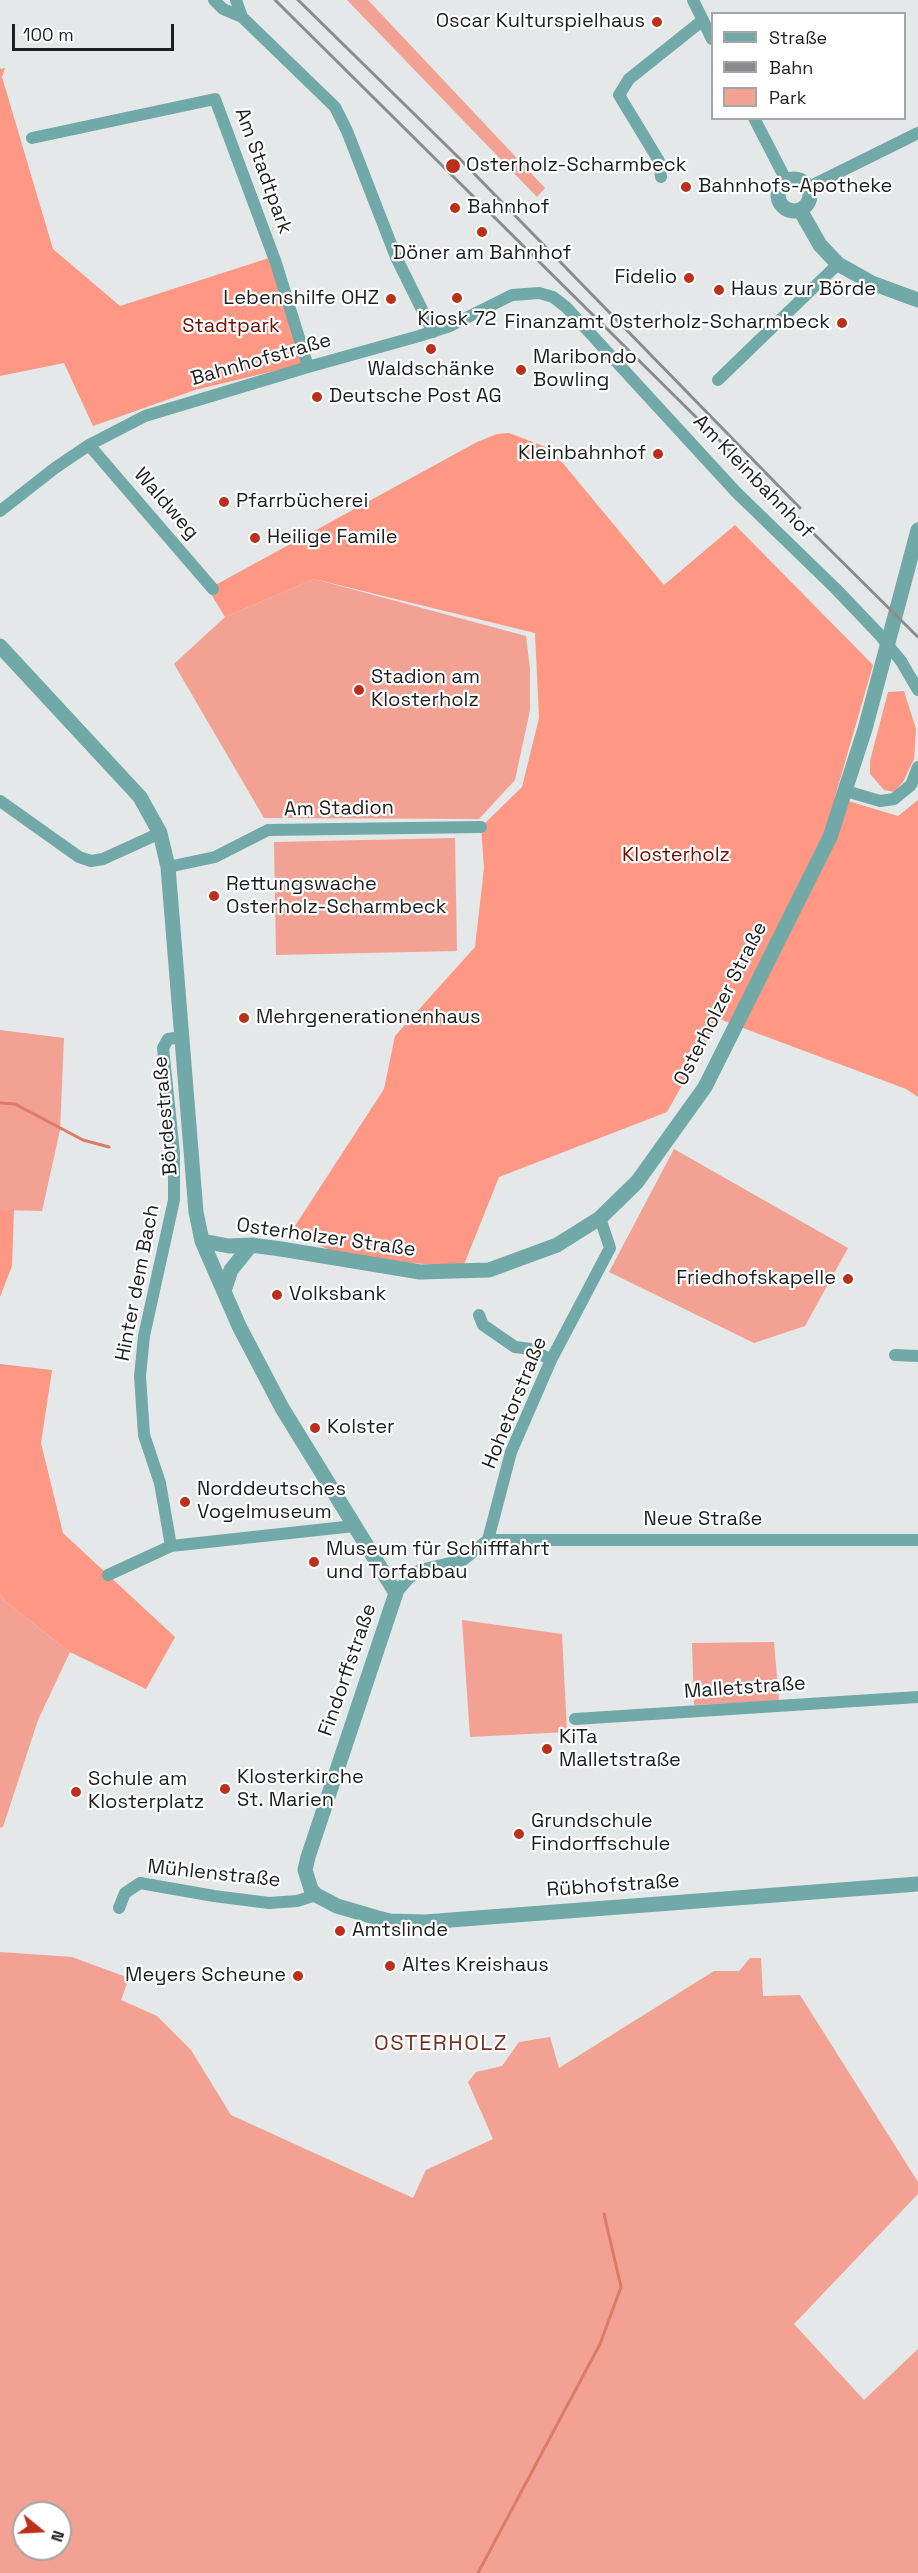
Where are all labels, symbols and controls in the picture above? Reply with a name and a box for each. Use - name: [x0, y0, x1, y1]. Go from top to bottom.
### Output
- place label: Oscar Kulturspielhaus: [436, 10, 645, 34]
- scale bar: [15, 12, 177, 50]
- legend: [711, 12, 906, 120]
- marker: Oscar Kulturspielhaus: [650, 15, 664, 29]
- text: 100 m: [23, 23, 74, 46]
- text: Straße: [769, 26, 827, 49]
- text: Bahn: [769, 56, 813, 79]
- text: Park: [769, 86, 806, 109]
- street label: Am Stadtpark: [229, 105, 297, 237]
- place label: Osterholz-Scharmbeck: [466, 154, 687, 178]
- marker: Osterholz-Scharmbeck: [444, 157, 462, 175]
- place label: Bahnhofs-Apotheke: [698, 175, 892, 199]
- marker: Bahnhofs-Apotheke: [679, 180, 693, 194]
- place label: Bahnhof: [467, 196, 549, 220]
- marker: Bahnhof: [448, 201, 462, 215]
- marker: Döner am Bahnhof: [475, 225, 489, 239]
- place label: Döner am Bahnhof: [393, 242, 571, 266]
- place label: Fidelio: [614, 266, 677, 290]
- marker: Fidelio: [682, 271, 696, 285]
- place label: Haus zur Börde: [731, 278, 876, 302]
- marker: Haus zur Börde: [712, 283, 726, 297]
- place label: Lebenshilfe OHZ: [223, 287, 379, 311]
- marker: Kiosk 72: [450, 291, 464, 305]
- marker: Lebenshilfe OHZ: [384, 292, 398, 306]
- place label: Kiosk 72: [417, 308, 497, 332]
- place label: Finanzamt Osterholz-Scharmbeck: [505, 311, 830, 335]
- park label: Stadtpark: [182, 315, 280, 339]
- marker: Finanzamt Osterholz-Scharmbeck: [835, 316, 849, 330]
- street label: Bahnhofstraße: [188, 329, 334, 391]
- marker: Waldschänke: [424, 342, 438, 356]
- place label: Maribondo Bowling: [533, 346, 637, 393]
- place label: Waldschänke: [367, 358, 495, 382]
- marker: Maribondo Bowling: [514, 363, 528, 377]
- place label: Deutsche Post AG: [329, 385, 502, 409]
- marker: Deutsche Post AG: [310, 390, 324, 404]
- street label: Am Kleinbahnhof: [688, 410, 818, 544]
- place label: Kleinbahnhof: [518, 442, 646, 466]
- marker: Kleinbahnhof: [651, 447, 665, 461]
- street label: Waldweg: [128, 463, 204, 545]
- place label: Pfarrbücherei: [236, 490, 368, 514]
- marker: Pfarrbücherei: [217, 495, 231, 509]
- place label: Heilige Famile: [267, 526, 397, 550]
- marker: Heilige Famile: [248, 531, 262, 545]
- place label: Stadion am Klosterholz: [371, 666, 480, 713]
- marker: Stadion am Klosterholz: [352, 683, 366, 697]
- street label: Am Stadion: [284, 796, 394, 822]
- park label: Klosterholz: [622, 844, 730, 868]
- place label: Rettungswache Osterholz-Scharmbeck: [226, 873, 447, 920]
- marker: Rettungswache Osterholz-Scharmbeck: [207, 889, 221, 903]
- street label: Osterholzer Straße: [669, 918, 773, 1090]
- place label: Mehrgenerationenhaus: [256, 1006, 481, 1030]
- marker: Mehrgenerationenhaus: [237, 1011, 251, 1025]
- street label: Bördestraße: [149, 1055, 183, 1177]
- street label: Hinter dem Bach: [111, 1203, 165, 1363]
- street label: Osterholzer Straße: [235, 1214, 417, 1262]
- place label: Friedhofskapelle: [676, 1267, 836, 1291]
- marker: Friedhofskapelle: [841, 1272, 855, 1286]
- place label: Volksbank: [289, 1283, 386, 1307]
- marker: Volksbank: [270, 1288, 284, 1302]
- street label: Hohetorstraße: [478, 1333, 552, 1473]
- place label: Kolster: [327, 1416, 395, 1440]
- marker: Kolster: [308, 1421, 322, 1435]
- place label: Norddeutsches Vogelmuseum: [197, 1478, 346, 1525]
- marker: Norddeutsches Vogelmuseum: [178, 1495, 192, 1509]
- street label: Neue Straße: [644, 1508, 762, 1532]
- place label: Museum für Schifffahrt und Torfabbau: [326, 1538, 550, 1585]
- marker: Museum für Schifffahrt und Torfabbau: [307, 1555, 321, 1569]
- street label: Findorffstraße: [314, 1601, 382, 1739]
- street label: Malletstraße: [683, 1672, 807, 1704]
- place label: KiTa Malletstraße: [559, 1726, 681, 1773]
- marker: KiTa Malletstraße: [540, 1742, 554, 1756]
- place label: Klosterkirche St. Marien: [237, 1766, 364, 1813]
- place label: Schule am Klosterplatz: [88, 1768, 204, 1815]
- marker: Klosterkirche St. Marien: [218, 1782, 232, 1796]
- marker: Schule am Klosterplatz: [69, 1785, 83, 1799]
- place label: Grundschule Findorffschule: [531, 1810, 670, 1857]
- marker: Grundschule Findorffschule: [512, 1827, 526, 1841]
- street label: Mühlenstraße: [146, 1855, 282, 1893]
- street label: Rübhofstraße: [546, 1869, 680, 1903]
- place label: Amtslinde: [352, 1919, 448, 1943]
- marker: Amtslinde: [333, 1924, 347, 1938]
- place label: Altes Kreishaus: [402, 1954, 549, 1978]
- marker: Altes Kreishaus: [383, 1959, 397, 1973]
- place label: Meyers Scheune: [125, 1964, 286, 1988]
- marker: Meyers Scheune: [291, 1969, 305, 1983]
- district label: OSTERHOLZ: [374, 2031, 508, 2057]
- north arrow: [12, 2501, 72, 2561]
- text: N: [46, 2528, 69, 2544]

